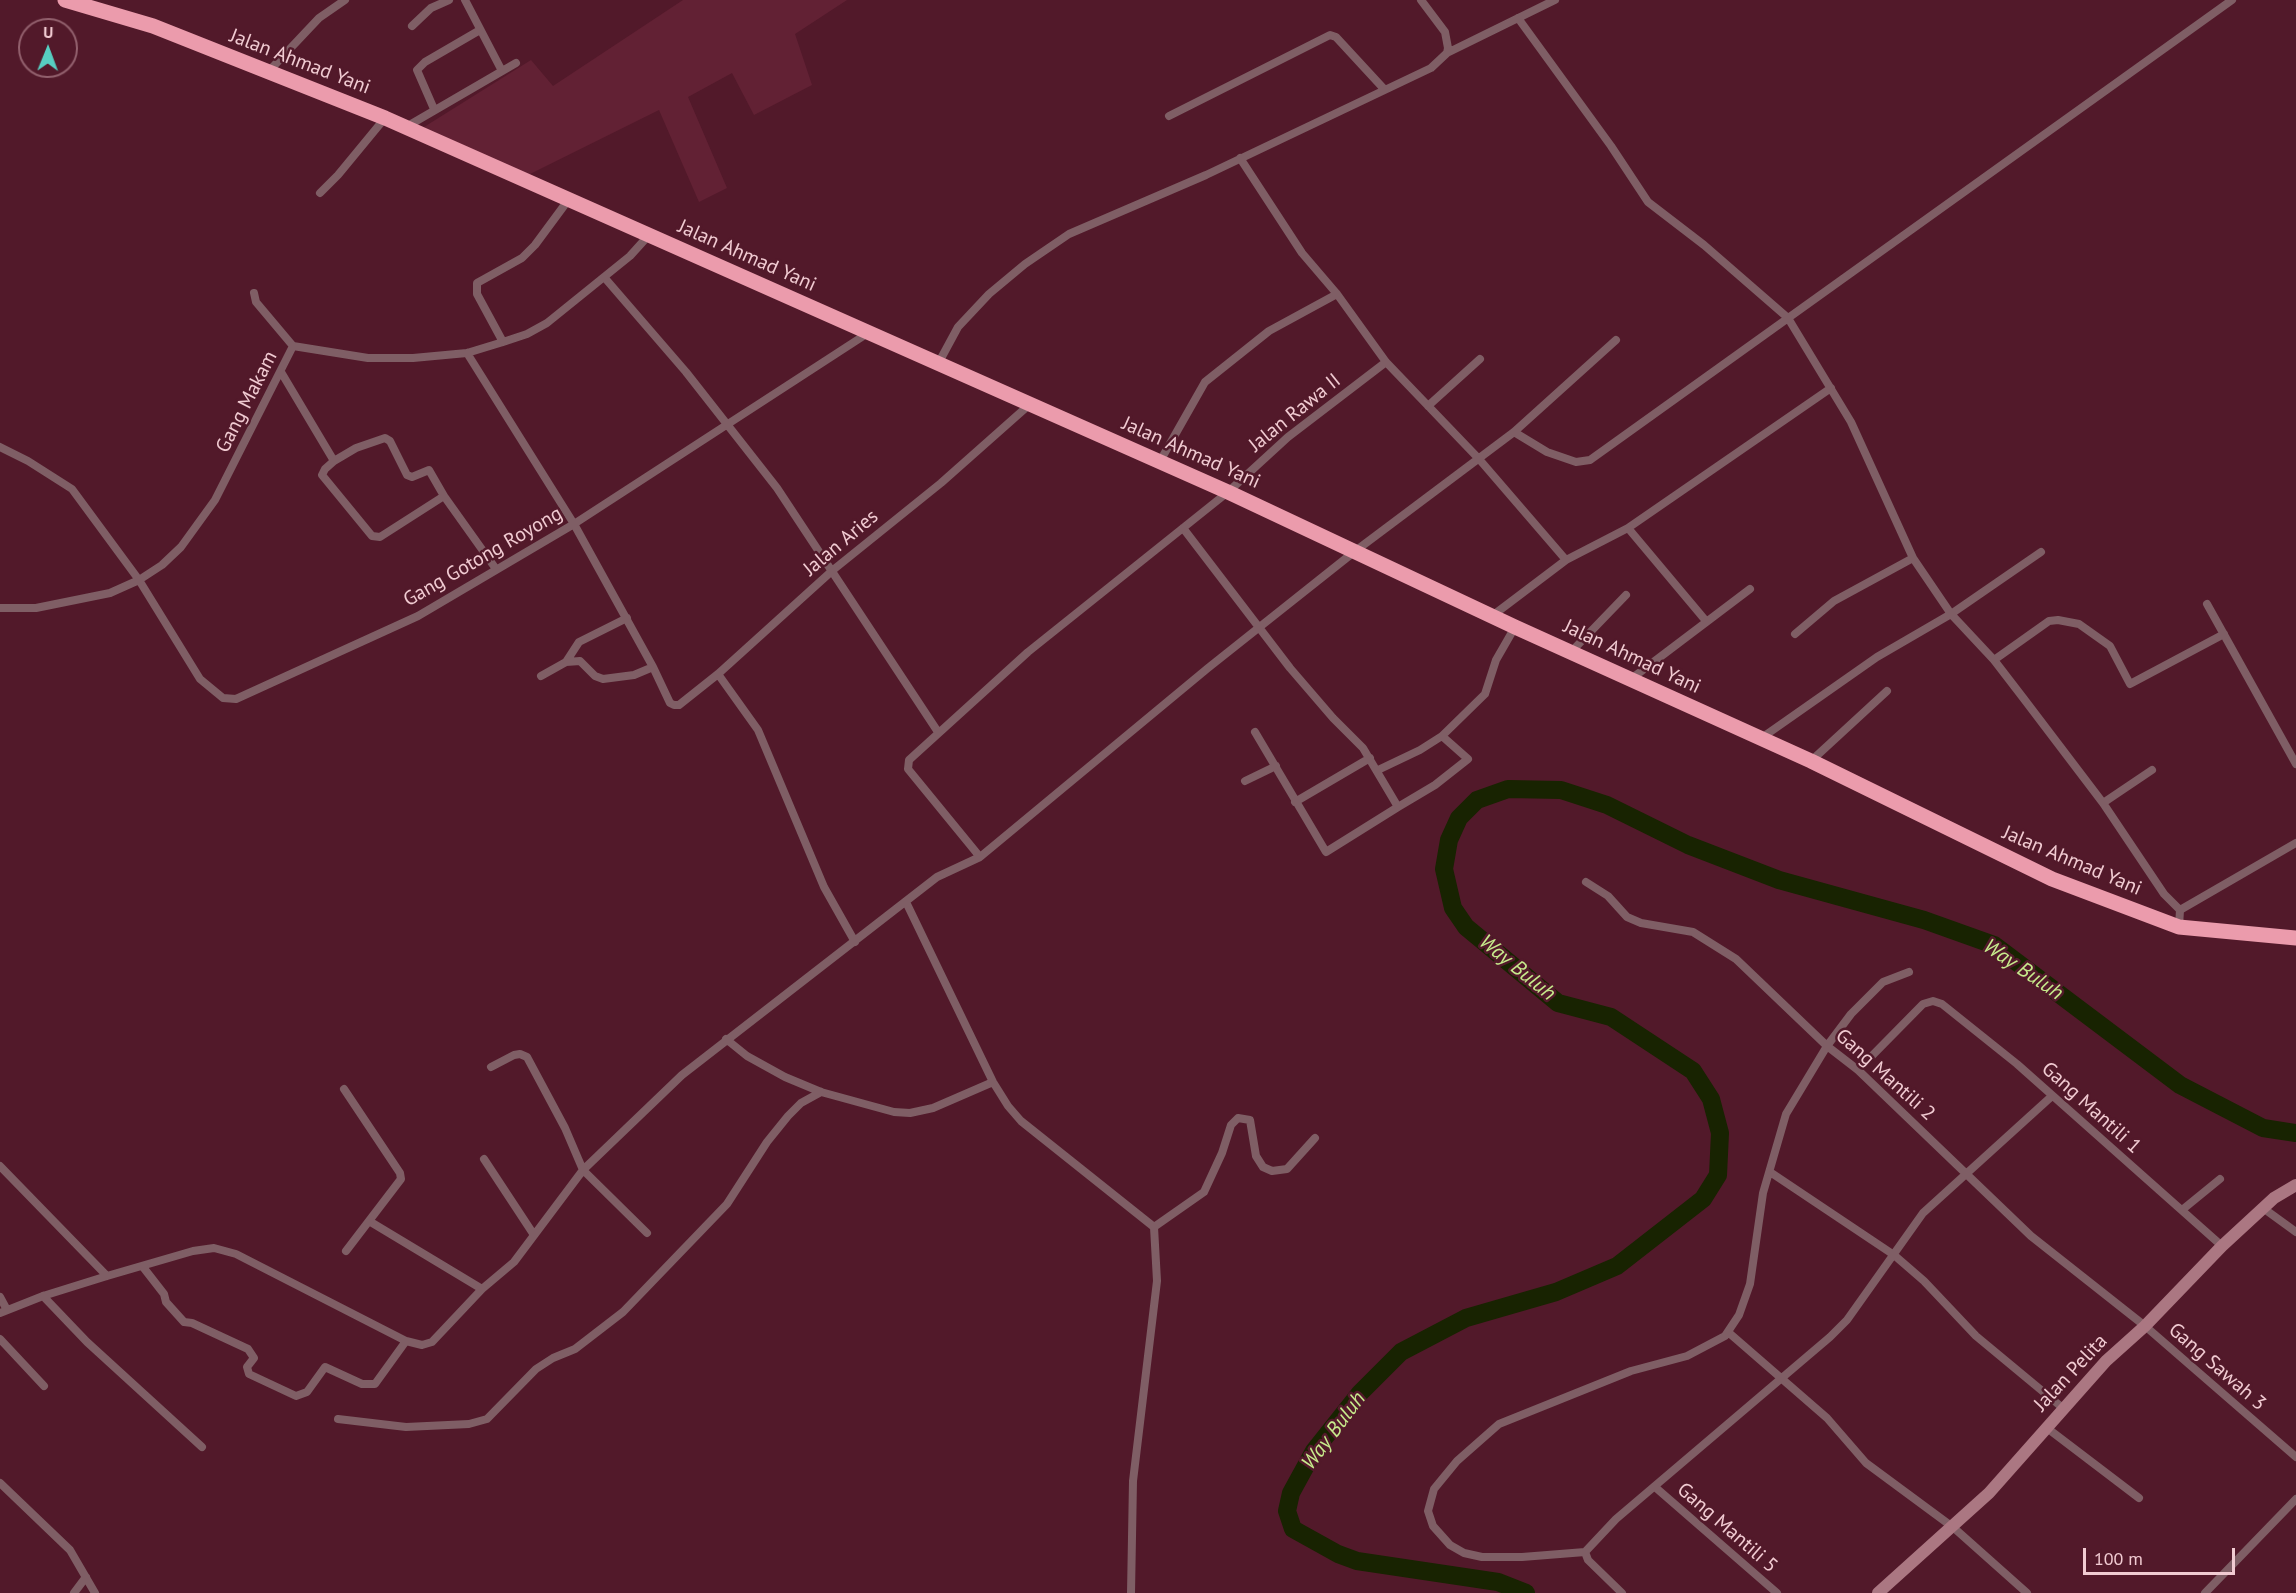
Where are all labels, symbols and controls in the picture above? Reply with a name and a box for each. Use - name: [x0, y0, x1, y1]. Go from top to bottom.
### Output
- north arrow: [18, 18, 78, 78]
- text: U: [43, 22, 53, 42]
- street label: Jalan Ahmad Yani: [226, 24, 374, 100]
- street label: Jalan Ahmad Yani: [674, 215, 820, 297]
- street label: Gang Makam: [211, 347, 283, 457]
- street label: Jalan Rawa II: [1244, 369, 1346, 457]
- street label: Jalan Ahmad Yani: [1118, 412, 1264, 494]
- street label: Gang Gotong Royong: [399, 502, 567, 612]
- street label: Jalan Aries: [799, 505, 883, 581]
- street label: Jalan Ahmad Yani: [1560, 615, 1704, 699]
- street label: Jalan Ahmad Yani: [1999, 821, 2145, 901]
- water label: Way Buluh: [1474, 930, 1560, 1006]
- water label: Way Buluh: [1978, 934, 2068, 1006]
- street label: Gang Mantili 2: [1830, 1024, 1940, 1126]
- street label: Gang Mantili 1: [2036, 1057, 2146, 1159]
- street label: Gang Sawah 3: [2163, 1318, 2271, 1416]
- street label: Jalan Pelita: [2029, 1330, 2113, 1416]
- water label: Way Buluh: [1297, 1387, 1371, 1475]
- street label: Gang Mantili 5: [1672, 1478, 1782, 1578]
- scale bar: [2086, 1536, 2238, 1574]
- text: 100 m: [2094, 1547, 2143, 1570]

